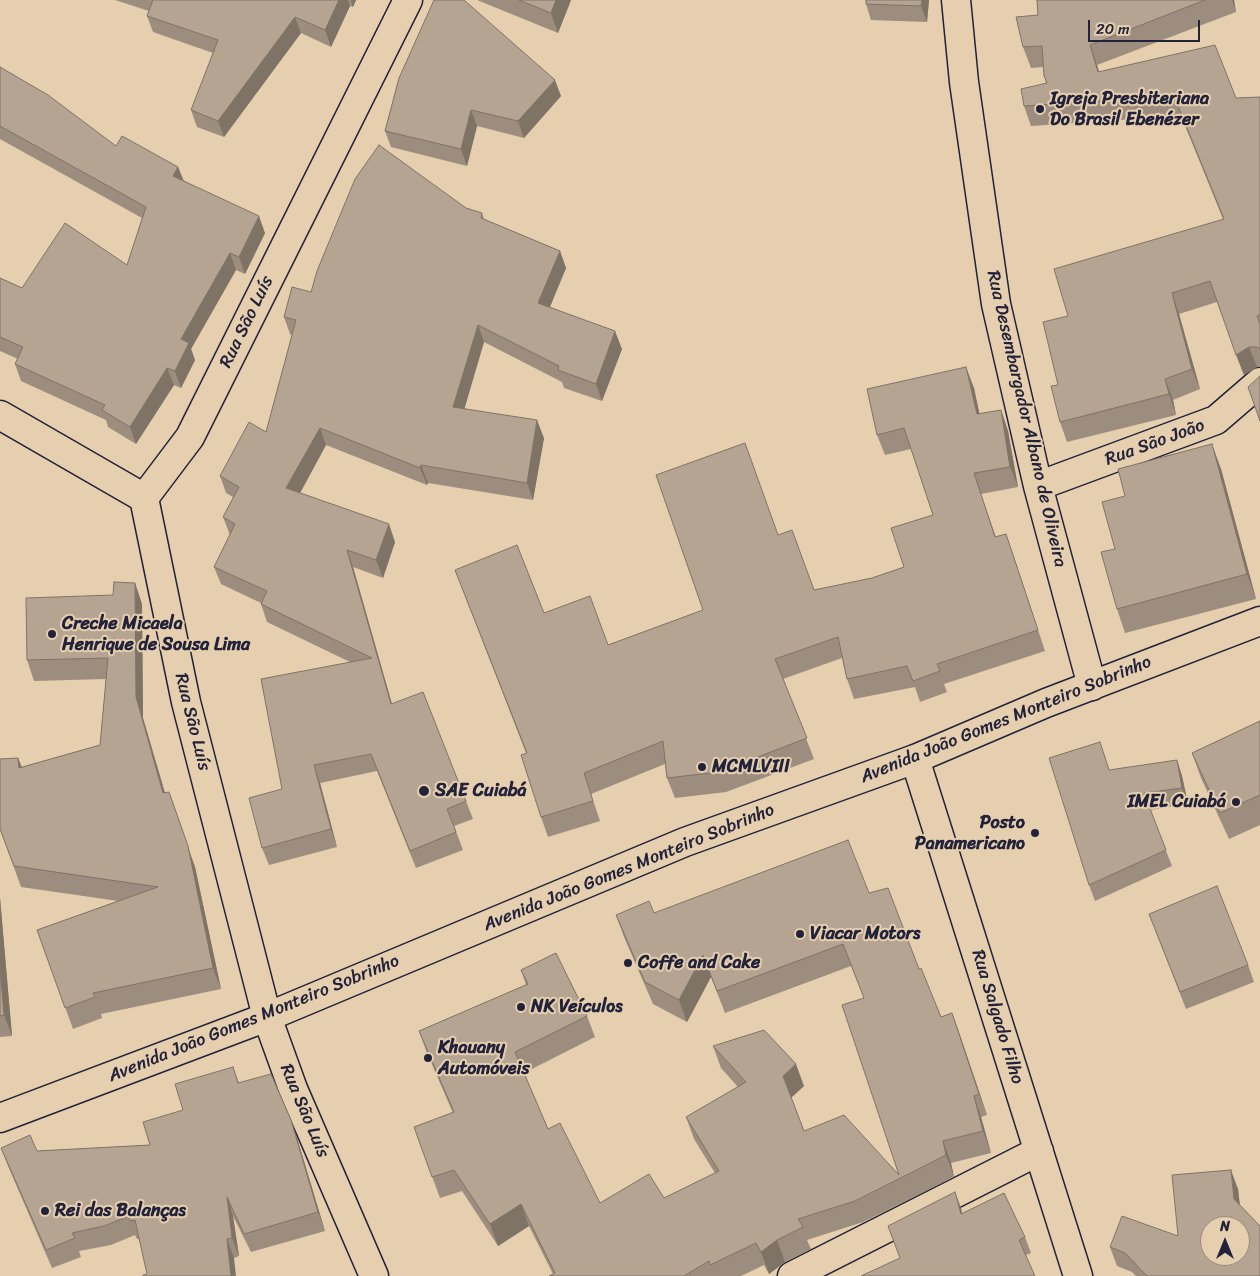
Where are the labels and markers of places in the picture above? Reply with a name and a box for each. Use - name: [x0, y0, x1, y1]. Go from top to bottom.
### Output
- place label: Igreja Presbiteriana Do Brasil Ebenézer: [1050, 88, 1209, 130]
- marker: Igreja Presbiteriana Do Brasil Ebenézer: [1034, 103, 1046, 115]
- place label: Creche Micaela Henrique de Sousa Lima: [62, 613, 250, 656]
- marker: Creche Micaela Henrique de Sousa Lima: [46, 628, 58, 640]
- place label: MCMLVIII: [712, 756, 790, 778]
- marker: MCMLVIII: [696, 761, 708, 773]
- place label: SAE Cuiabá: [435, 780, 527, 802]
- marker: SAE Cuiabá: [417, 784, 431, 798]
- place label: IMEL Cuiabá: [1127, 791, 1226, 813]
- marker: IMEL Cuiabá: [1230, 796, 1242, 808]
- place label: Posto Panamericano: [915, 812, 1025, 854]
- marker: Posto Panamericano: [1029, 827, 1041, 839]
- place label: Viacar Motors: [810, 923, 920, 945]
- marker: Viacar Motors: [794, 928, 806, 940]
- place label: Coffe and Cake: [638, 952, 760, 974]
- marker: Coffe and Cake: [622, 957, 634, 969]
- place label: NK Veículos: [531, 996, 623, 1018]
- marker: NK Veículos: [515, 1001, 527, 1013]
- place label: Khauany Automóveis: [438, 1037, 530, 1080]
- marker: Khauany Automóveis: [422, 1052, 434, 1064]
- place label: Rei das Balanças: [55, 1200, 186, 1222]
- marker: Rei das Balanças: [39, 1205, 51, 1217]

